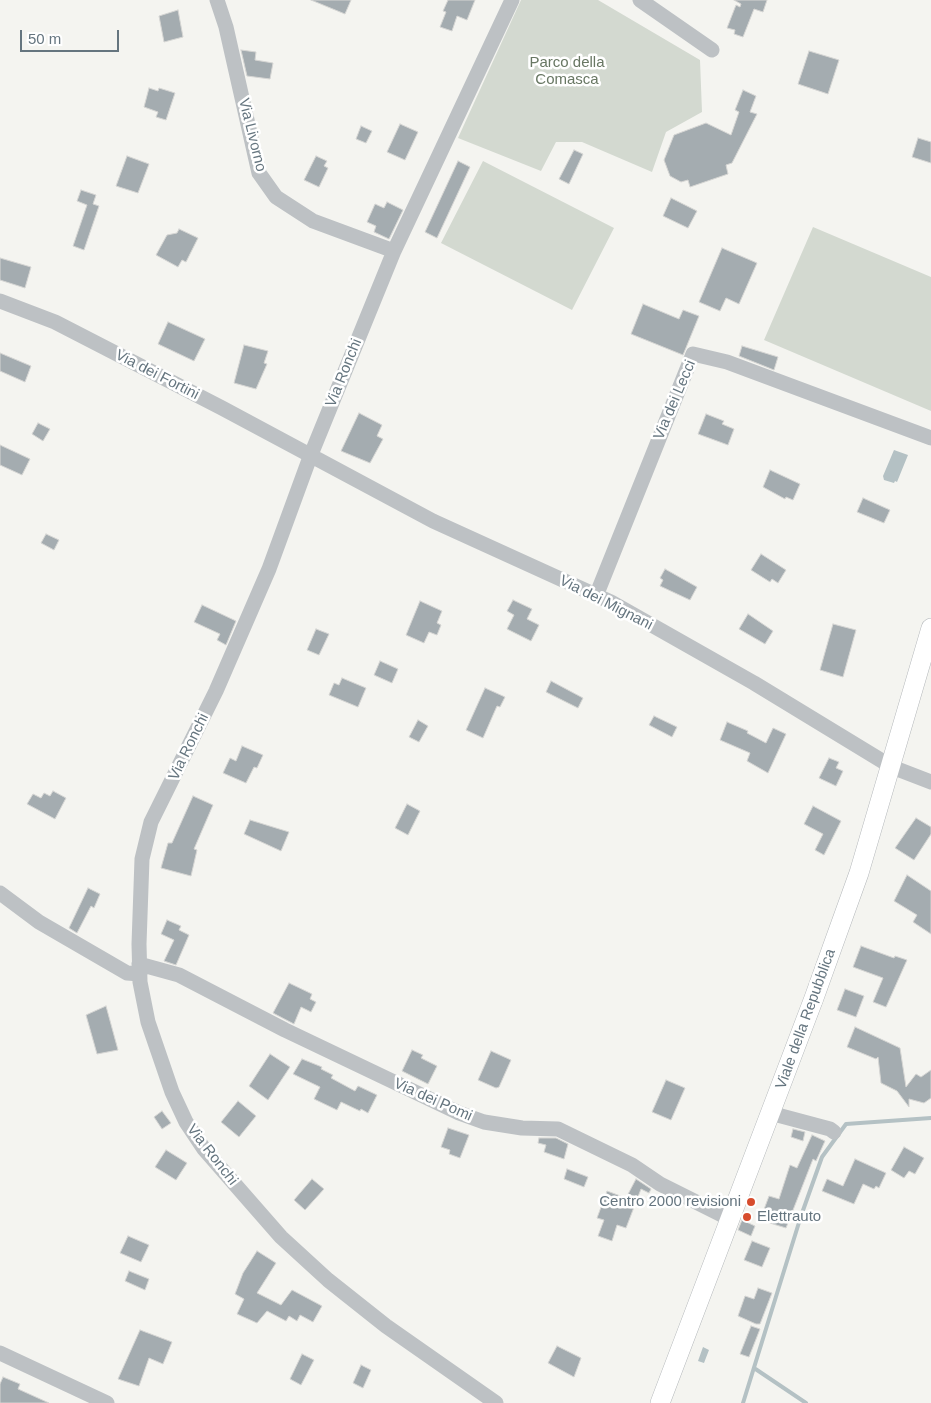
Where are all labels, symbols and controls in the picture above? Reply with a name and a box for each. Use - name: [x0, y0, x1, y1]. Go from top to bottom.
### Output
- scale bar: [22, 20, 121, 52]
- text: 50 m: [28, 30, 61, 47]
- park label: Parco della Comasca: [529, 54, 605, 89]
- street label: Via Livorno: [234, 97, 270, 173]
- street label: Via Ronchi: [322, 336, 366, 410]
- street label: Via dei Fortini: [112, 346, 202, 404]
- street label: Via dei Lecci: [650, 357, 700, 443]
- street label: Via dei Mignani: [556, 572, 656, 634]
- street label: Via Ronchi: [165, 711, 213, 783]
- street label: Viale della Repubblica: [772, 946, 840, 1092]
- street label: Via dei Pomi: [391, 1075, 475, 1125]
- street label: Via Ronchi: [183, 1121, 241, 1189]
- place label: Centro 2000 revisioni: [599, 1193, 741, 1211]
- marker: Centro 2000 revisioni: [745, 1196, 757, 1208]
- place label: Elettrauto: [757, 1208, 821, 1226]
- marker: Elettrauto: [741, 1211, 753, 1223]

